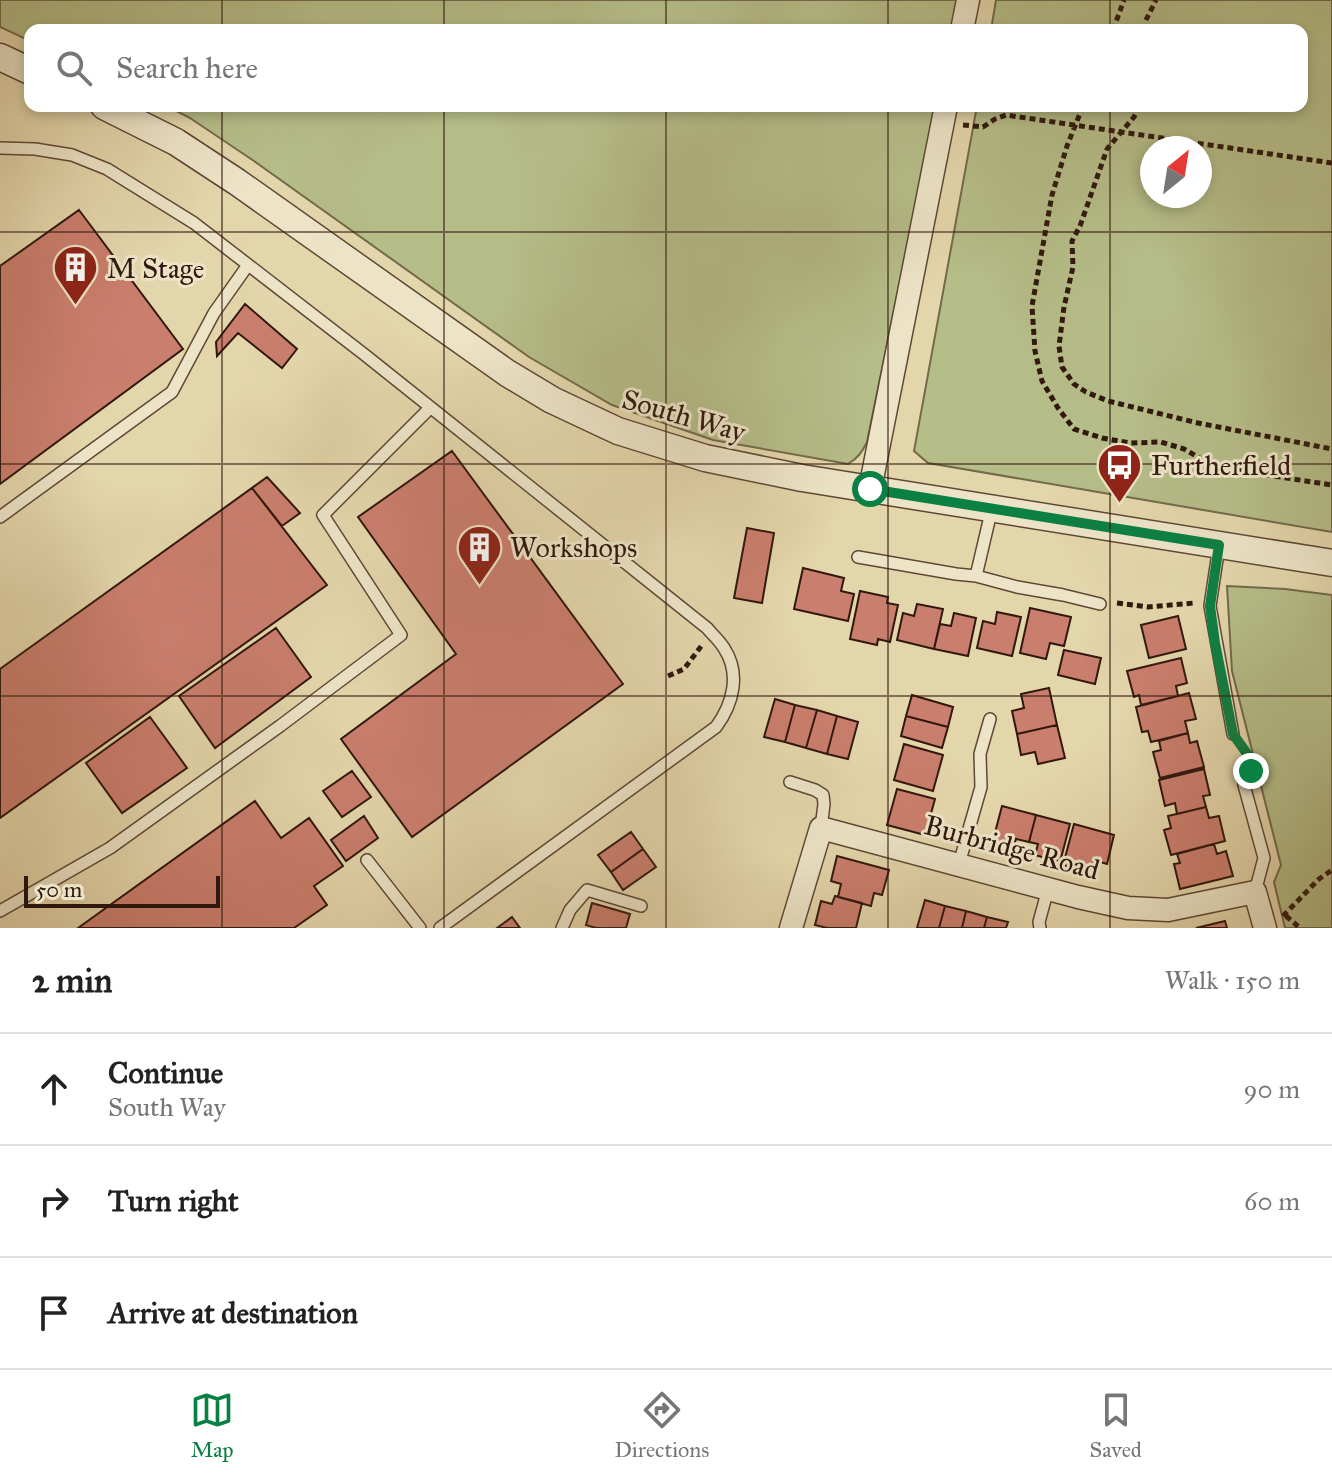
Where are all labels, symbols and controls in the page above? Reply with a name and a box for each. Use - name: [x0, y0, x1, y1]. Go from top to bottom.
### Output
- search box: [24, 24, 1308, 112]
- icon: search: [52, 46, 96, 90]
- text: Search here: [116, 50, 258, 86]
- north arrow: [1140, 136, 1212, 208]
- building icon: M Stage: [52, 244, 100, 307]
- place label: M Stage: [107, 251, 204, 286]
- street label: South Way: [618, 381, 750, 450]
- bus stop icon: Furtherfield: [1096, 441, 1144, 504]
- place label: Furtherfield: [1151, 448, 1291, 483]
- route start: [852, 471, 888, 507]
- building icon: Workshops: [455, 523, 503, 586]
- place label: Workshops: [510, 530, 637, 565]
- route end: [1233, 753, 1269, 789]
- street label: Burbridge Road: [920, 807, 1103, 888]
- scale bar: [24, 872, 220, 908]
- text: 50 m: [36, 876, 82, 903]
- text: 2 min: [32, 960, 112, 1001]
- text: Walk · 150 m: [1165, 964, 1300, 996]
- text: Continue: [108, 1055, 223, 1091]
- icon: ahead: [32, 1067, 76, 1111]
- text: 90 m: [1243, 1073, 1300, 1105]
- text: South Way: [108, 1091, 226, 1123]
- icon: right: [32, 1179, 76, 1223]
- text: Turn right: [108, 1183, 239, 1219]
- text: 60 m: [1244, 1185, 1300, 1217]
- icon: arrive: [32, 1291, 76, 1335]
- text: Arrive at destination: [108, 1295, 358, 1331]
- tab: Map: [190, 1388, 234, 1463]
- tab: Directions: [614, 1388, 709, 1463]
- tab: Saved: [1090, 1388, 1142, 1463]

